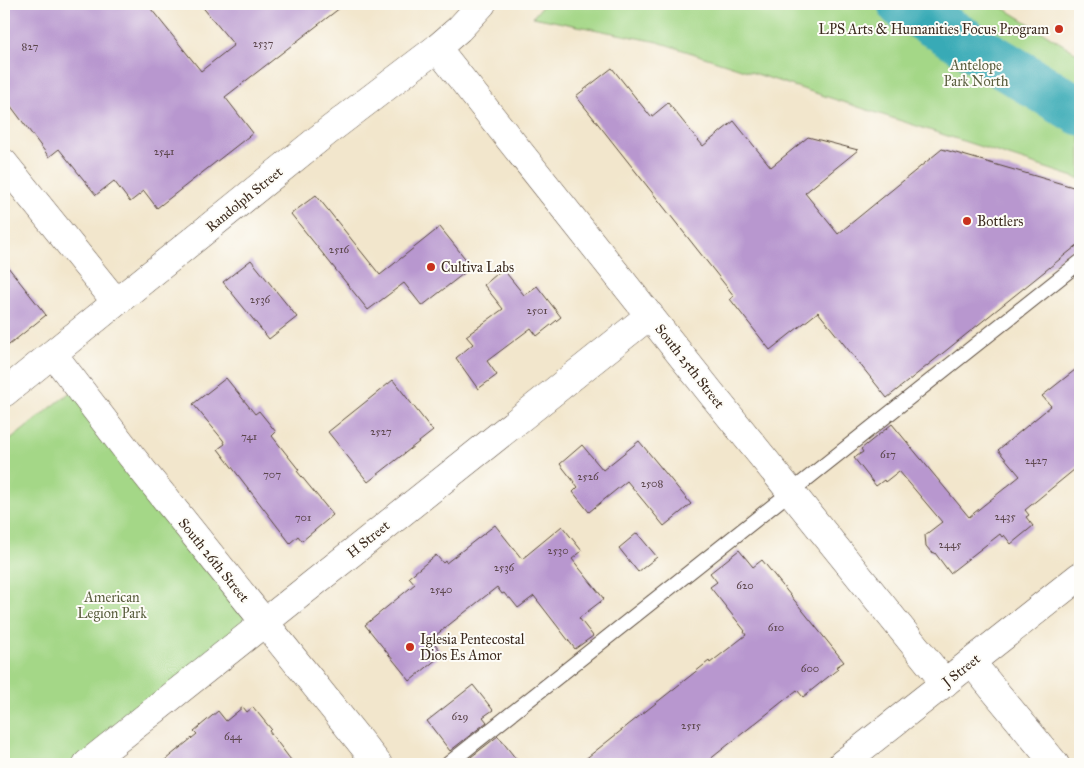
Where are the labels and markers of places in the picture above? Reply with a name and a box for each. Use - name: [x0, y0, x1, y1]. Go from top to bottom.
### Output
- place label: LPS Arts & Humanities Focus Program: [819, 21, 1049, 38]
- marker: LPS Arts & Humanities Focus Program: [1053, 23, 1065, 35]
- place label: Bottlers: [977, 213, 1023, 230]
- marker: Bottlers: [961, 215, 973, 227]
- place label: Cultiva Labs: [441, 259, 514, 276]
- marker: Cultiva Labs: [425, 261, 437, 273]
- place label: Iglesia Pentecostal Dios Es Amor: [420, 631, 525, 664]
- marker: Iglesia Pentecostal Dios Es Amor: [404, 641, 416, 653]

